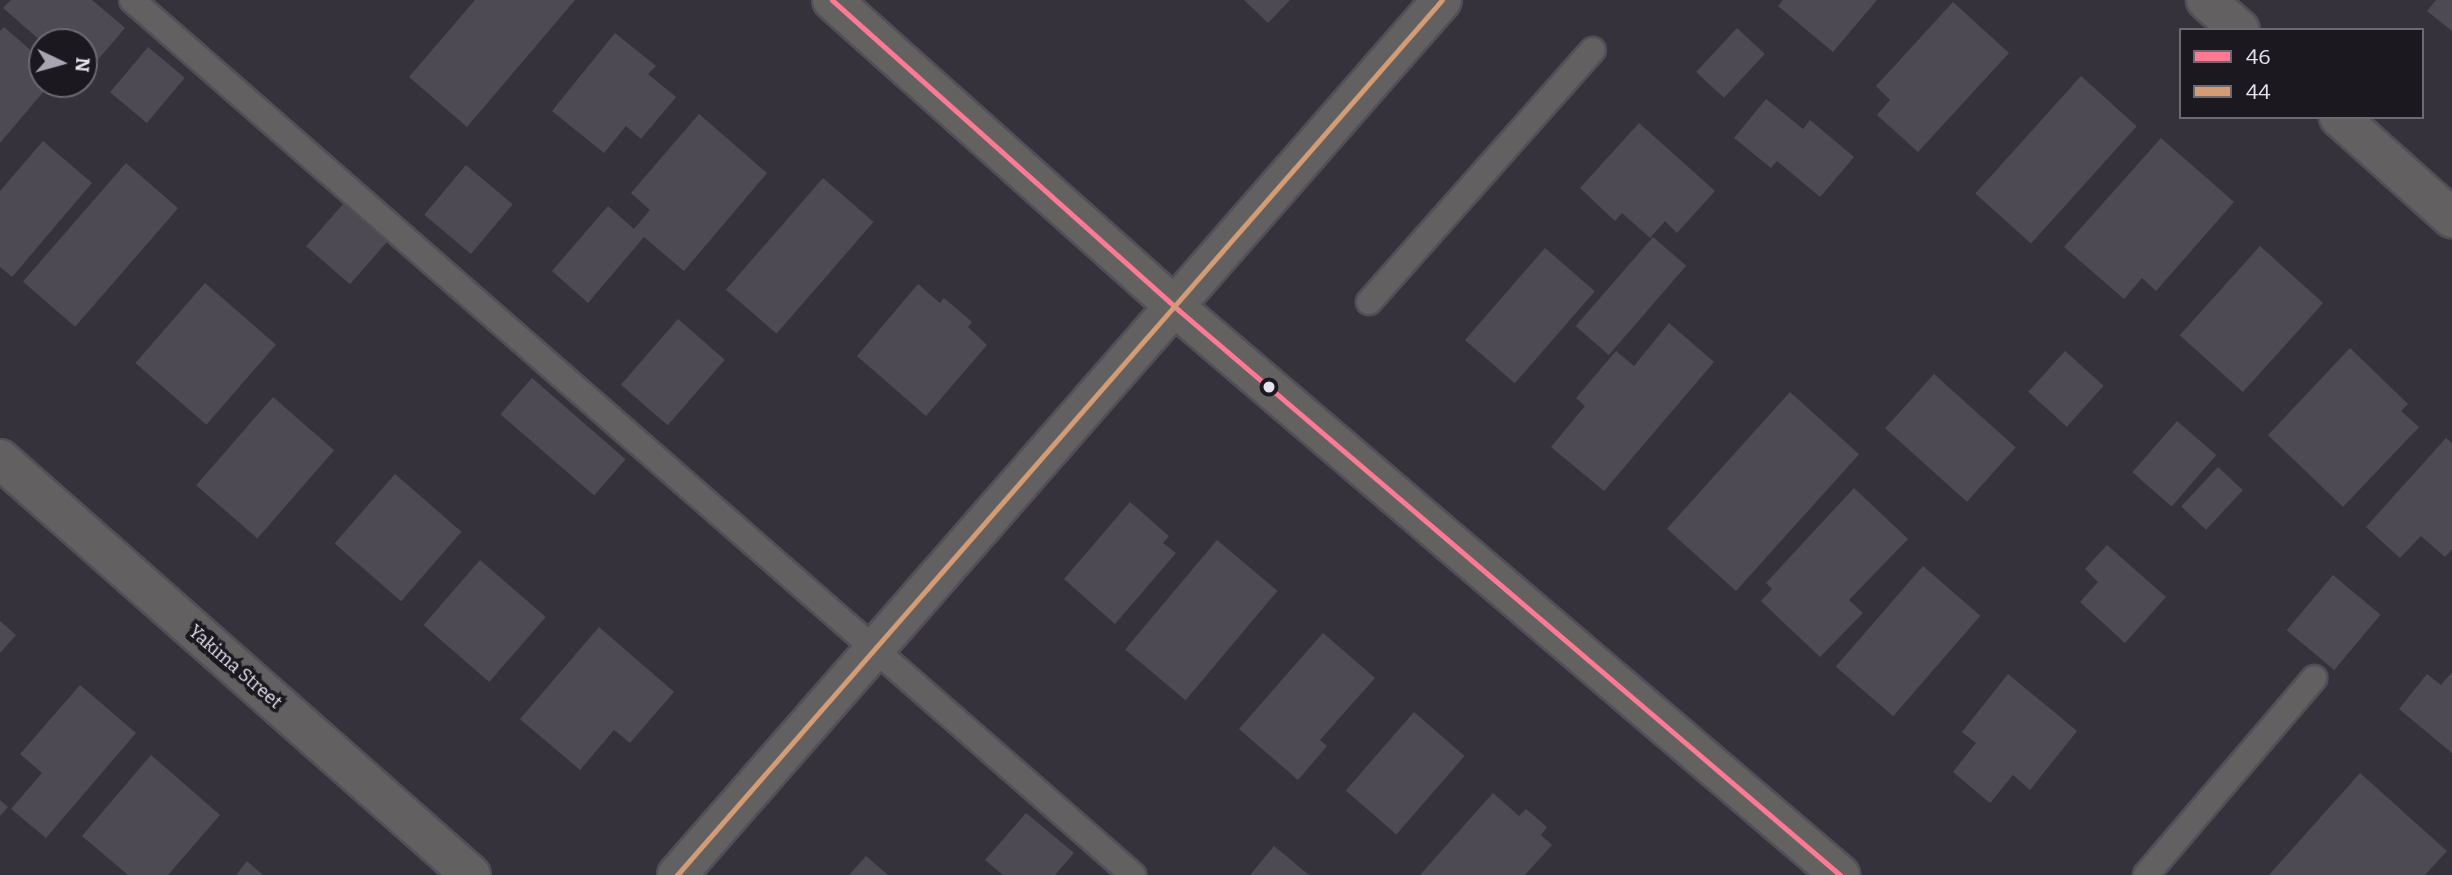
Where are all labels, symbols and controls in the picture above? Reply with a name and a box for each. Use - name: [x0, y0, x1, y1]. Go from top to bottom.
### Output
- north arrow: [28, 28, 98, 98]
- legend: [2179, 28, 2424, 119]
- text: 46: [2246, 44, 2271, 70]
- text: N: [70, 56, 95, 73]
- text: 44: [2246, 79, 2271, 105]
- unlabelled marker: [1262, 380, 1276, 394]
- street label: Yakima Street: [184, 621, 286, 713]

